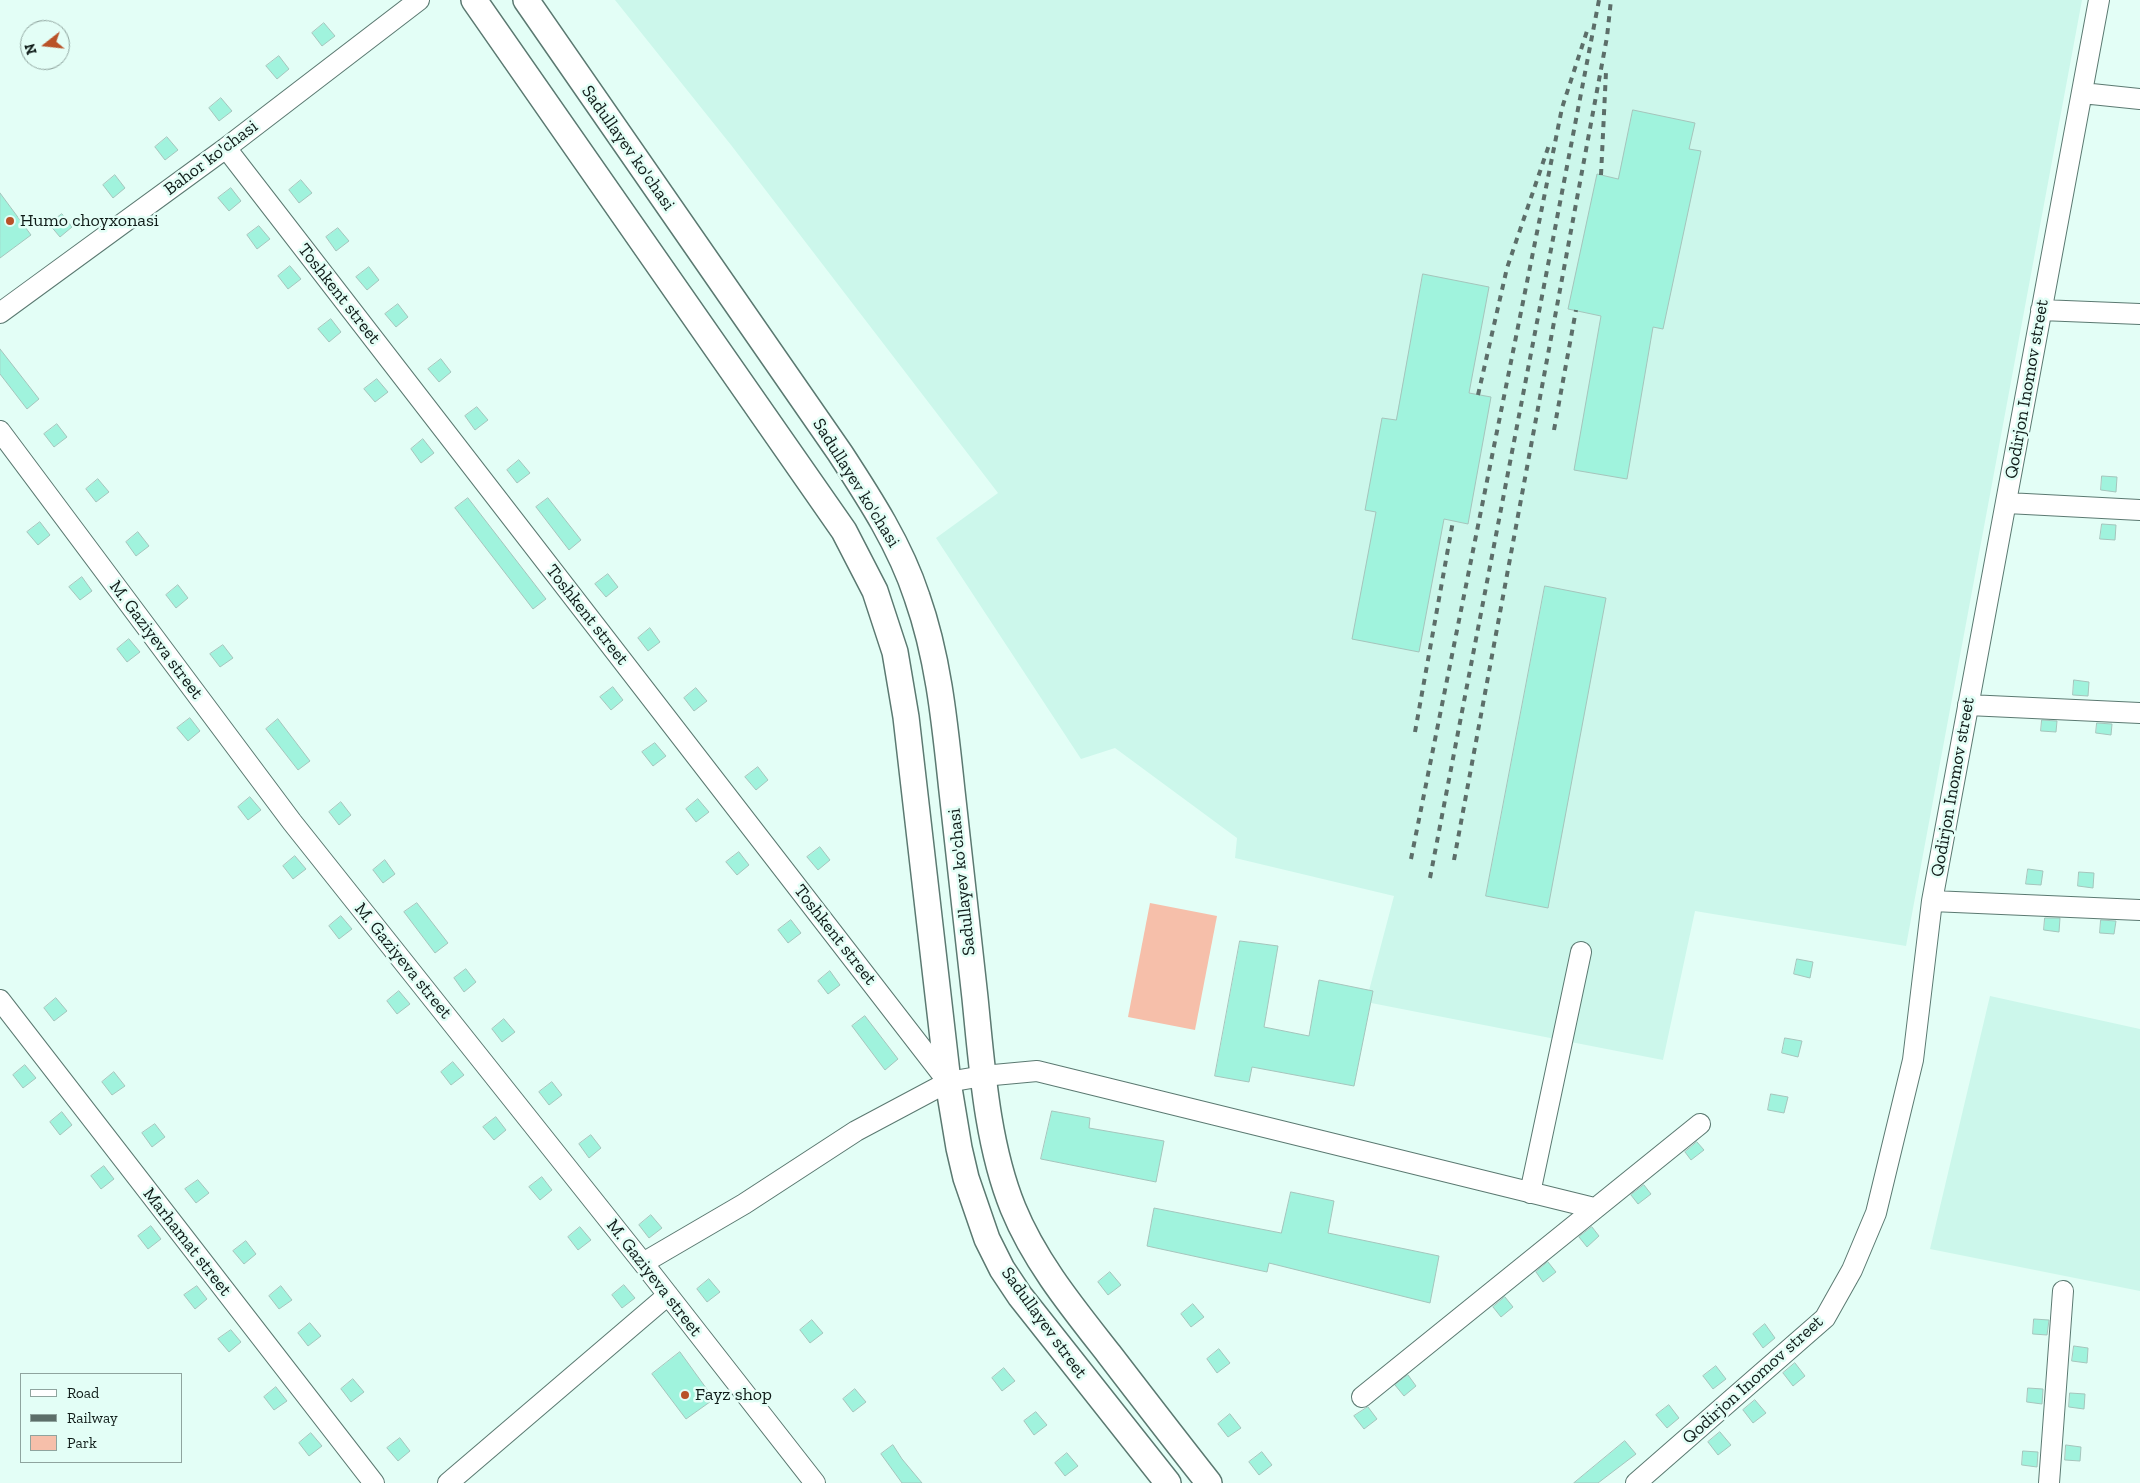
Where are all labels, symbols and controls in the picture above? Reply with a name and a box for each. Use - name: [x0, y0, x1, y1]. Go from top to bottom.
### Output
- north arrow: [20, 20, 70, 70]
- text: N: [21, 42, 41, 56]
- street label: Sadullayev ko'chasi: [577, 81, 679, 215]
- street label: Bahor ko'chasi: [160, 116, 262, 200]
- place label: Humo choyxonasi: [20, 210, 159, 232]
- marker: Humo choyxonasi: [4, 215, 16, 227]
- street label: Toshkent street: [293, 239, 385, 349]
- street label: Qodirjon Inomov street: [2001, 298, 2053, 480]
- street label: Sadullayev ko'chasi: [808, 415, 904, 551]
- street label: Toshkent street: [541, 560, 633, 670]
- street label: M. Gaziyeva street: [104, 576, 208, 704]
- street label: Qodirjon Inomov street: [1927, 696, 1979, 878]
- street label: Sadullayev ko'chasi: [944, 807, 980, 957]
- street label: Toshkent street: [789, 880, 881, 990]
- street label: M. Gaziyeva street: [350, 899, 456, 1023]
- street label: Marhamat street: [138, 1184, 236, 1300]
- street label: M. Gaziyeva street: [602, 1215, 706, 1341]
- street label: Sadullayev street: [996, 1263, 1092, 1383]
- street label: Qodirjon Inomov street: [1678, 1311, 1828, 1449]
- legend: [20, 1373, 182, 1463]
- text: Road: [67, 1384, 99, 1402]
- place label: Fayz shop: [695, 1384, 772, 1406]
- marker: Fayz shop: [679, 1389, 691, 1401]
- text: Railway: [67, 1409, 118, 1427]
- text: Park: [67, 1434, 97, 1452]

